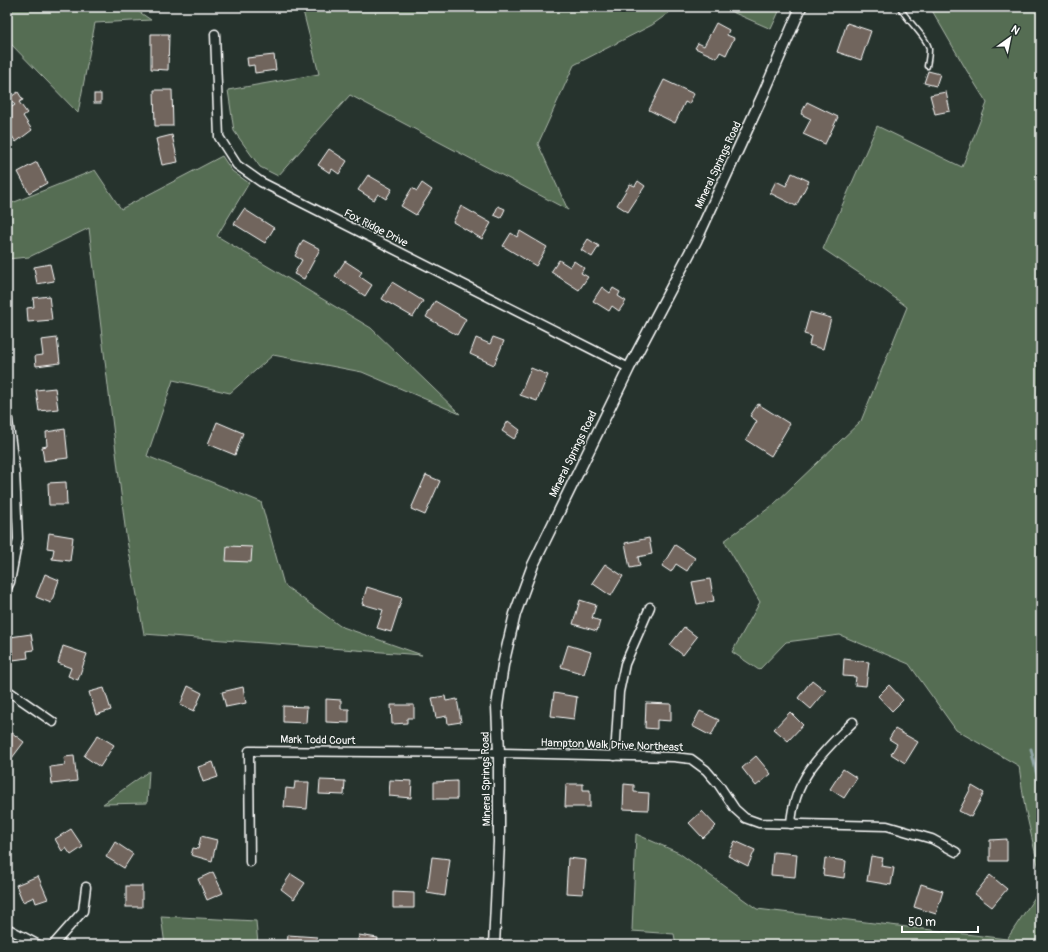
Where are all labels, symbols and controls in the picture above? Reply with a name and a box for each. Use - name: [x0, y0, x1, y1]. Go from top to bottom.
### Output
- north arrow: [990, 18, 1030, 58]
- text: N: [1009, 23, 1022, 38]
- street label: Mineral Springs Road: [692, 119, 744, 211]
- street label: Fox Ridge Drive: [342, 206, 411, 250]
- street label: Mineral Springs Road: [546, 409, 600, 499]
- street label: Mineral Springs Road: [479, 732, 493, 826]
- street label: Mark Todd Court: [280, 733, 356, 747]
- street label: Hampton Walk Drive Northeast: [541, 736, 684, 754]
- scale bar: [902, 908, 978, 934]
- text: 50 m: [908, 915, 936, 930]

